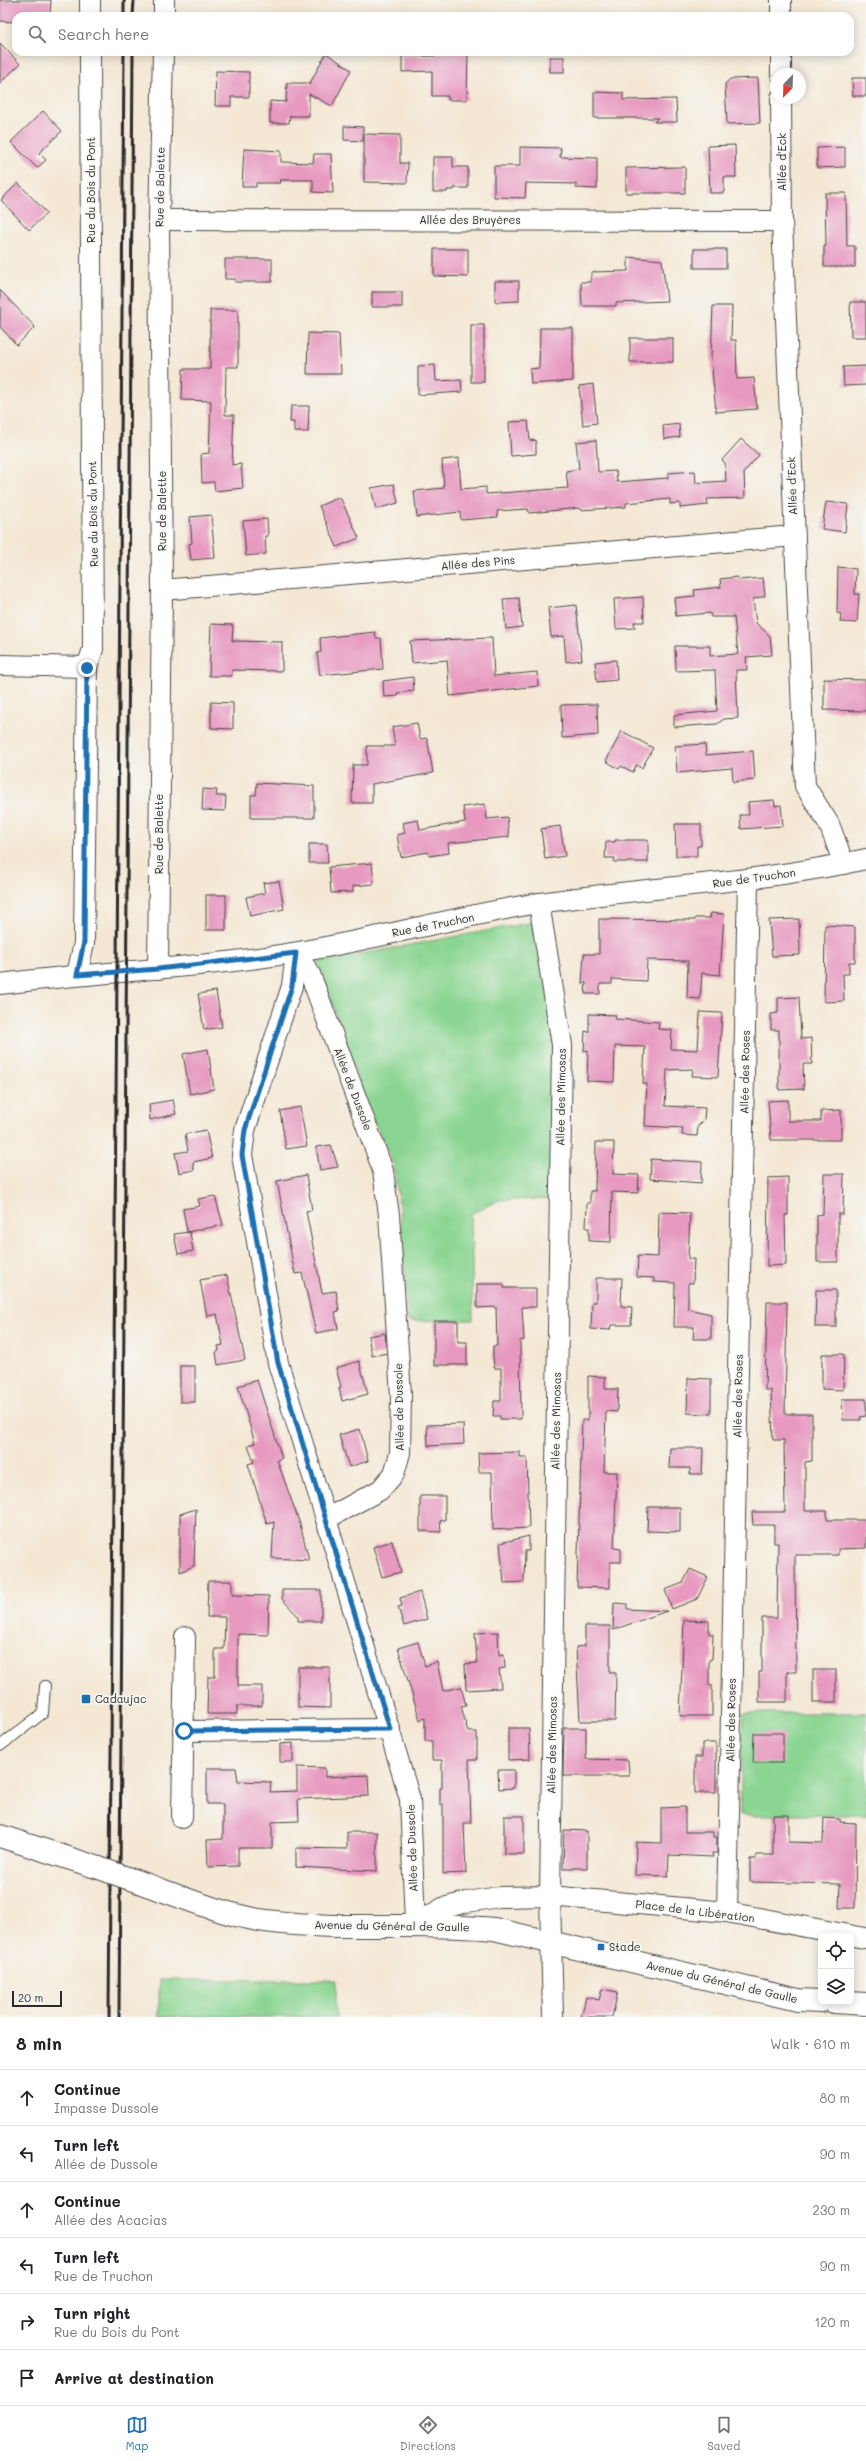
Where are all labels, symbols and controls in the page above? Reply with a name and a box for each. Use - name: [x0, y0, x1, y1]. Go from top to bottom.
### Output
- search box: [12, 12, 854, 56]
- icon: search: [26, 23, 48, 45]
- text: Search here: [58, 24, 149, 44]
- north arrow: [770, 68, 806, 104]
- street label: Allée d'Eck: [774, 133, 789, 191]
- street label: Rue du Bois du Pont: [83, 137, 98, 243]
- street label: Rue de Balette: [151, 146, 168, 227]
- street label: Allée des Bruyères: [419, 212, 521, 227]
- street label: Allée d'Eck: [783, 456, 800, 515]
- street label: Rue du Bois du Pont: [84, 461, 101, 567]
- street label: Rue de Balette: [154, 471, 169, 551]
- street label: Allée des Pins: [440, 552, 516, 573]
- route end: [78, 659, 96, 677]
- street label: Rue de Balette: [151, 794, 166, 874]
- street label: Rue de Truchon: [711, 864, 796, 891]
- street label: Rue de Truchon: [390, 909, 475, 940]
- street label: Allée des Roses: [736, 1030, 753, 1114]
- street label: Allée de Dussole: [331, 1045, 376, 1133]
- street label: Allée des Mimosas: [552, 1048, 569, 1146]
- street label: Allée des Roses: [729, 1354, 746, 1438]
- street label: Allée de Dussole: [390, 1363, 407, 1451]
- street label: Allée des Mimosas: [547, 1372, 564, 1470]
- street label: Allée des Roses: [722, 1678, 739, 1762]
- place label: Cadaujac: [95, 1691, 147, 1706]
- marker: Cadaujac: [80, 1693, 92, 1705]
- street label: Allée des Mimosas: [543, 1696, 560, 1794]
- route start: [175, 1722, 193, 1740]
- street label: Allée de Dussole: [402, 1804, 421, 1892]
- street label: Place de la Libération: [635, 1896, 755, 1925]
- street label: Avenue du Général de Gaulle: [314, 1917, 470, 1934]
- map controls: [818, 1933, 854, 2005]
- button: locate: [818, 1933, 854, 1969]
- place label: Stade: [609, 1939, 641, 1954]
- marker: Stade: [596, 1942, 606, 1952]
- street label: Avenue du Général de Gaulle: [645, 1957, 800, 2006]
- button: layers: [818, 1969, 854, 2005]
- scale bar: [12, 1989, 62, 2008]
- text: 20 m: [18, 1990, 43, 2005]
- text: 8 min: [16, 2032, 62, 2054]
- text: Walk · 610 m: [770, 2035, 850, 2052]
- text: Continue: [54, 2079, 121, 2099]
- icon: ahead: [16, 2087, 38, 2109]
- text: 80 m: [820, 2089, 850, 2106]
- text: Impasse Dussole: [54, 2099, 159, 2116]
- text: Turn left: [54, 2135, 119, 2155]
- icon: left: [16, 2143, 38, 2165]
- text: 90 m: [820, 2145, 850, 2162]
- text: Allée de Dussole: [54, 2155, 158, 2172]
- text: Continue: [54, 2191, 121, 2211]
- icon: ahead: [16, 2199, 38, 2221]
- text: 230 m: [813, 2201, 850, 2218]
- text: Allée des Acacias: [54, 2211, 167, 2228]
- text: Turn left: [54, 2247, 119, 2267]
- icon: left: [16, 2255, 38, 2277]
- text: 90 m: [820, 2257, 850, 2274]
- text: Rue de Truchon: [54, 2267, 153, 2284]
- text: Turn right: [54, 2303, 131, 2323]
- icon: right: [16, 2311, 38, 2333]
- text: 120 m: [814, 2313, 850, 2330]
- text: Rue du Bois du Pont: [54, 2323, 180, 2340]
- icon: arrive: [16, 2367, 38, 2389]
- text: Arrive at destination: [54, 2368, 214, 2388]
- tab: Map: [126, 2414, 148, 2453]
- tab: Directions: [400, 2414, 456, 2453]
- tab: Saved: [707, 2414, 740, 2453]

